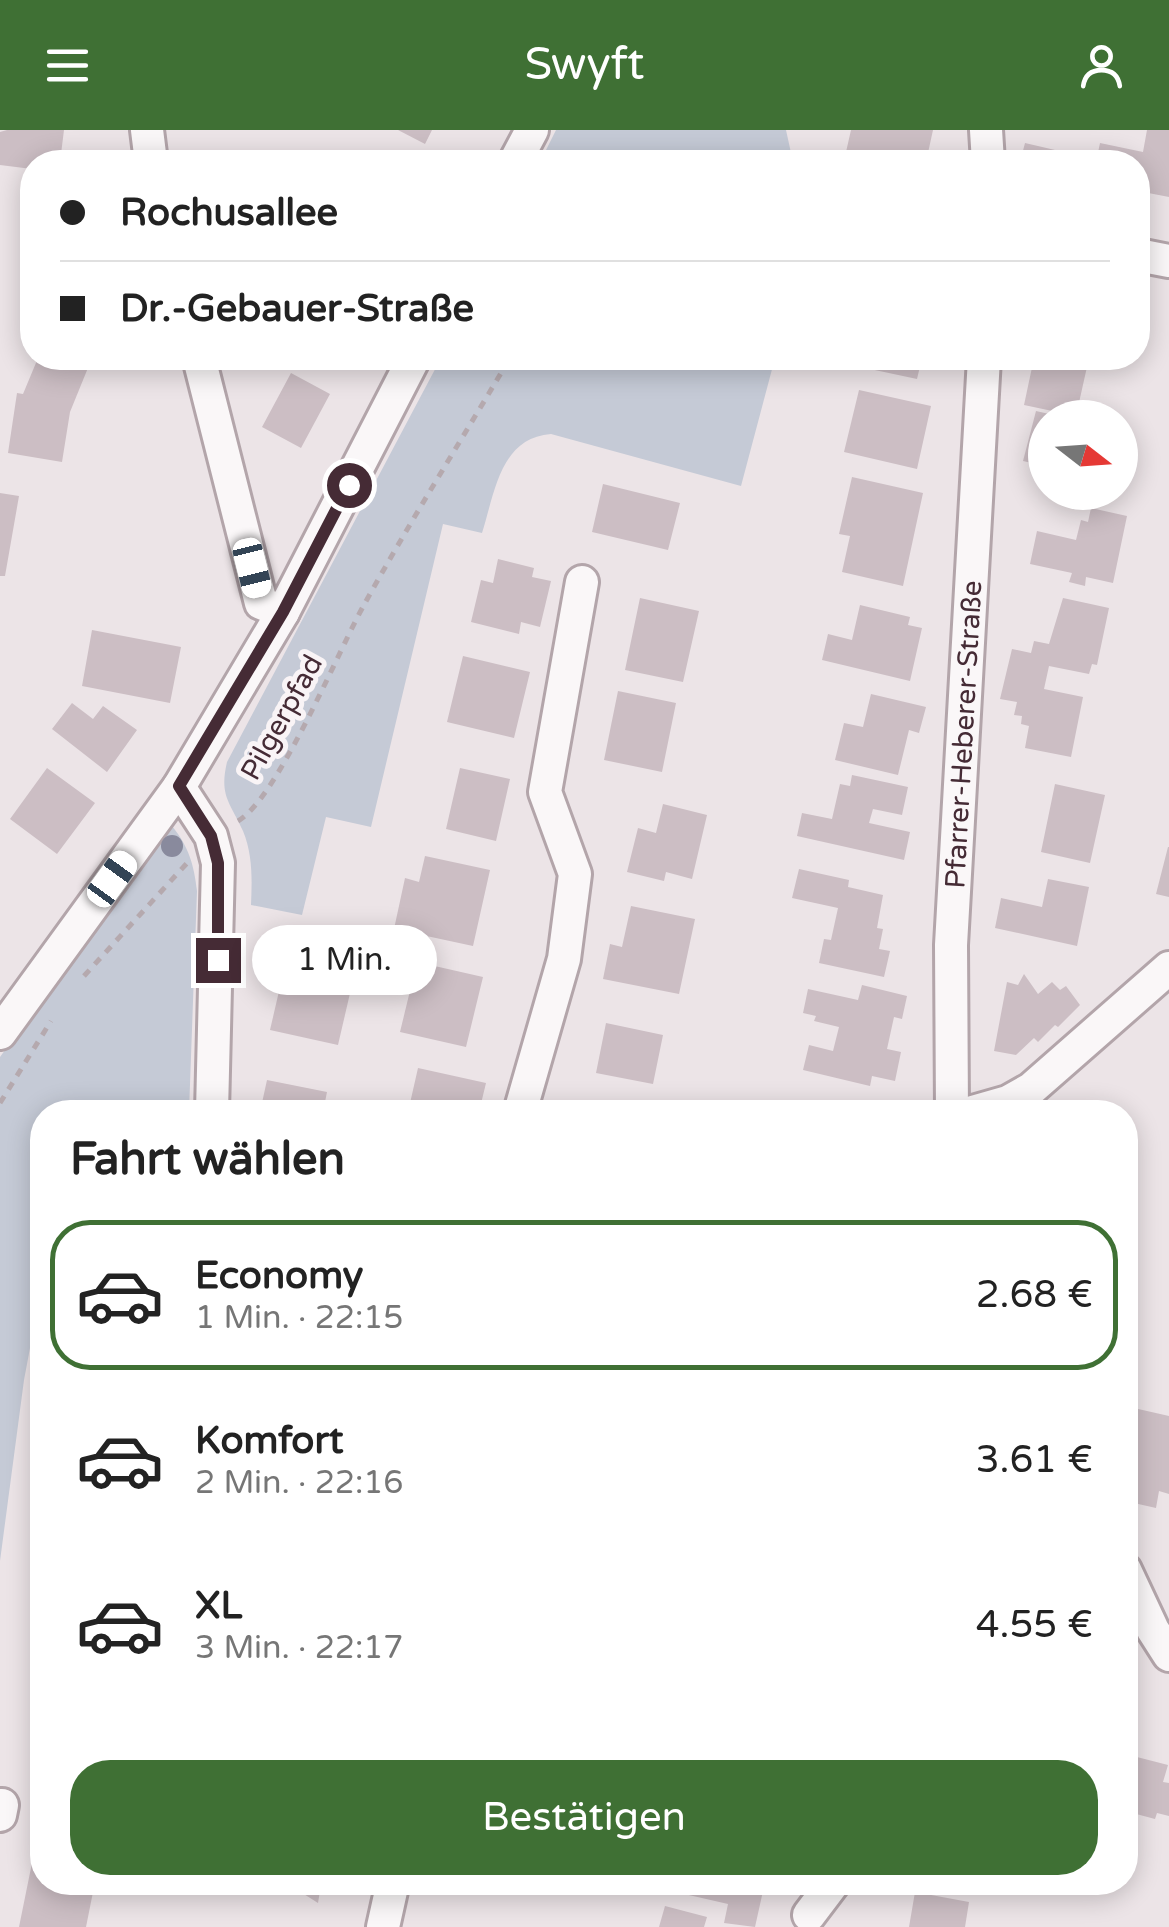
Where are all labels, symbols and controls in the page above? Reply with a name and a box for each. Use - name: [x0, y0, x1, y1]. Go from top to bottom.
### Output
- icon: menu: [40, 38, 95, 93]
- text: Swyft: [524, 38, 645, 92]
- icon: person: [1074, 38, 1129, 93]
- text: Rochusallee: [120, 190, 338, 236]
- text: Dr.-Gebauer-Straße: [120, 286, 474, 332]
- north arrow: [1028, 400, 1138, 510]
- map controls: [1028, 400, 1138, 510]
- route start: [327, 463, 372, 508]
- car: [230, 535, 274, 601]
- street label: Pfarrer-Heberer-Straße: [938, 579, 989, 889]
- street label: Pilgerpfad: [234, 649, 330, 786]
- car: [82, 846, 142, 912]
- callout: 1 Min.: [253, 925, 438, 995]
- route end: [196, 938, 241, 983]
- text: 1 Min.: [297, 941, 392, 979]
- text: Fahrt wählen: [70, 1133, 345, 1187]
- icon: car: [75, 1250, 165, 1340]
- text: Economy: [195, 1253, 363, 1299]
- text: 2.68 €: [976, 1272, 1093, 1318]
- text: 1 Min. · 22:15: [195, 1299, 403, 1337]
- icon: car: [75, 1415, 165, 1505]
- text: Komfort: [195, 1418, 344, 1464]
- text: 3.61 €: [976, 1437, 1093, 1483]
- text: 2 Min. · 22:16: [195, 1464, 403, 1502]
- icon: car: [75, 1580, 165, 1670]
- text: XL: [195, 1583, 242, 1629]
- text: 4.55 €: [976, 1602, 1093, 1648]
- text: 3 Min. · 22:17: [195, 1629, 403, 1667]
- button: Bestätigen: [70, 1760, 1098, 1875]

